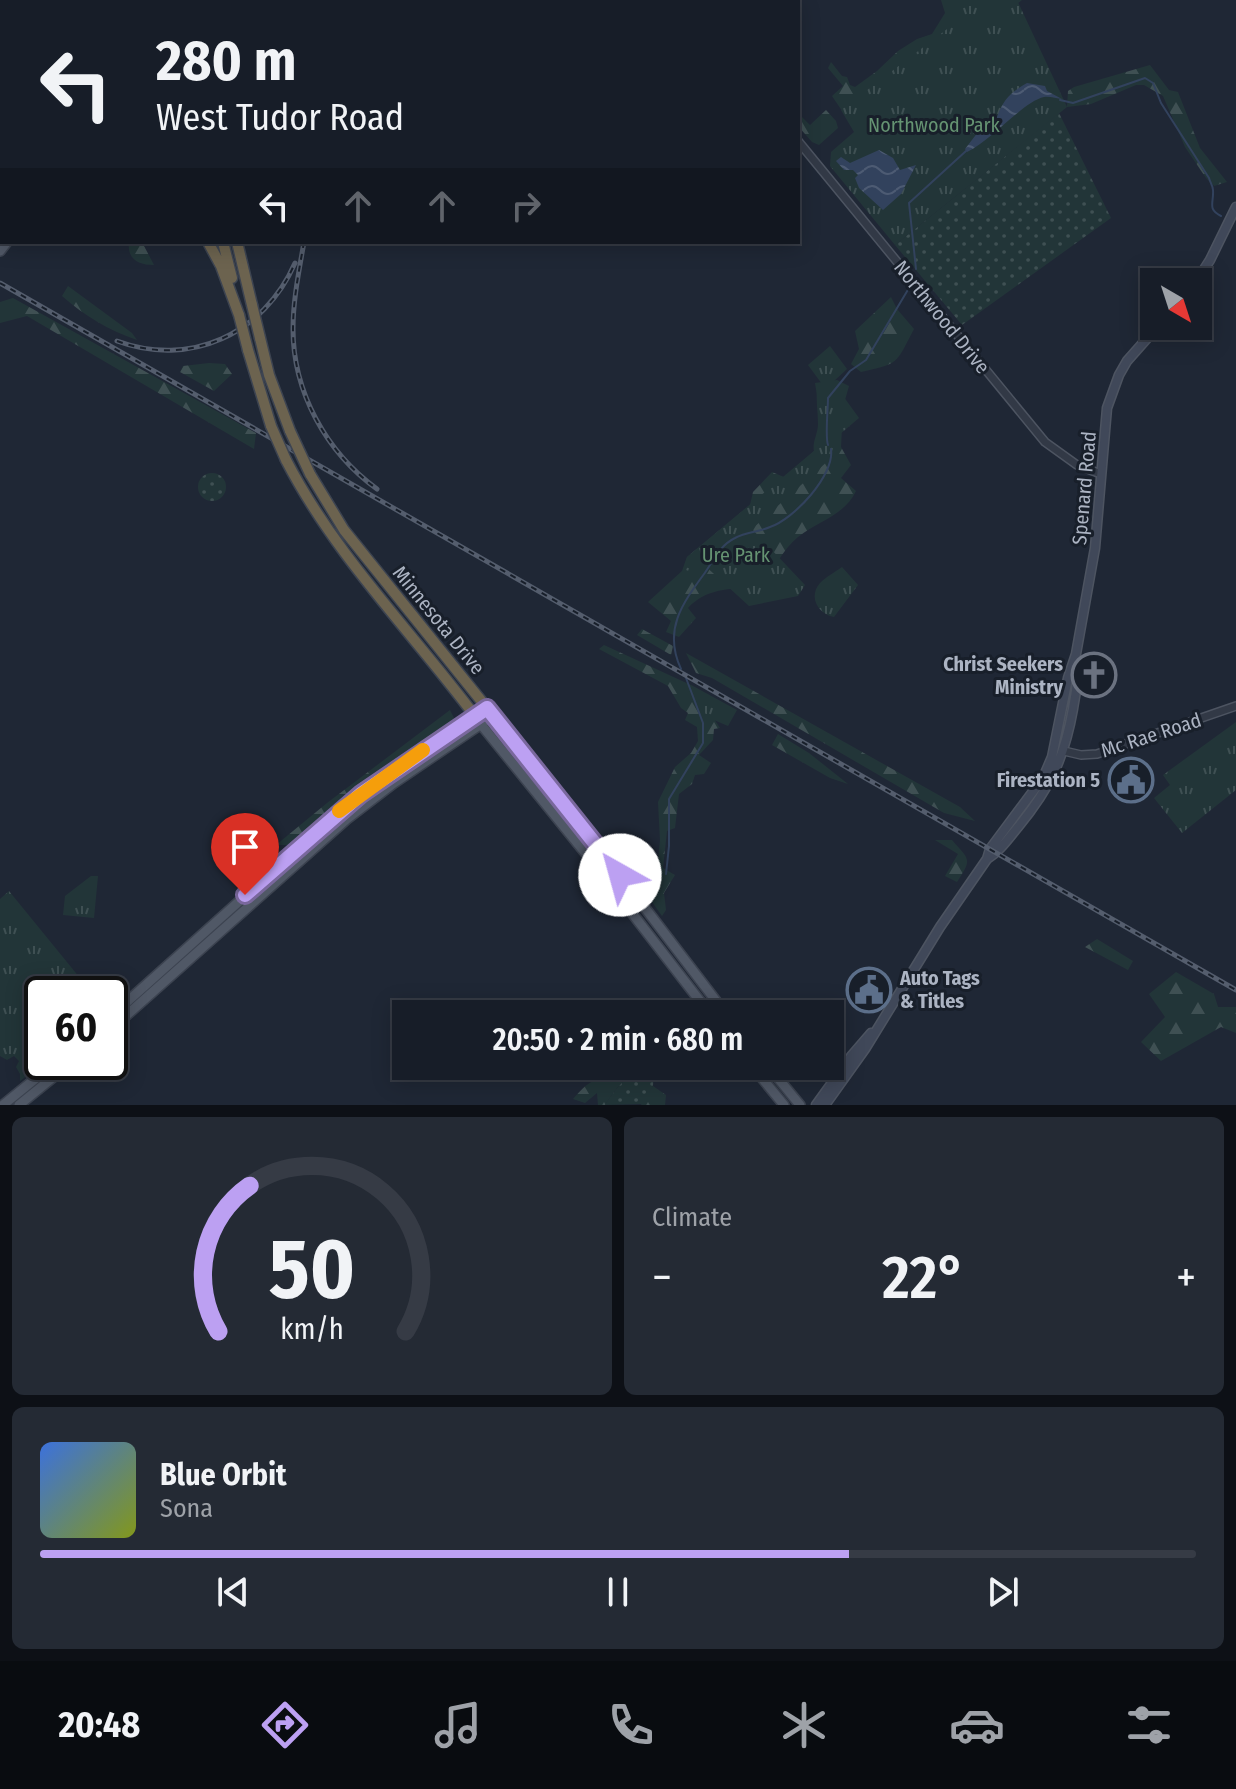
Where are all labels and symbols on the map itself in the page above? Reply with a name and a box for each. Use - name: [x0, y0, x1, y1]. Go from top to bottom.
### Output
- park label: Northwood Park: [868, 113, 1001, 137]
- street label: Northwood Drive: [889, 256, 995, 378]
- north arrow: [1140, 268, 1212, 340]
- street label: Spenard Road: [1067, 430, 1101, 546]
- park label: Ure Park: [702, 543, 771, 567]
- street label: Minnesota Drive: [388, 561, 490, 679]
- church icon: Christ Seekers Ministry: [1070, 651, 1118, 699]
- place label: Christ Seekers Ministry: [943, 652, 1063, 699]
- street label: Mc Rae Road: [1098, 708, 1204, 762]
- public building icon: Firestation 5: [1107, 756, 1155, 804]
- place label: Firestation 5: [997, 768, 1100, 792]
- pin: [211, 813, 279, 895]
- position arrow: [578, 833, 662, 917]
- public building icon: Auto Tags & Titles: [845, 966, 893, 1014]
- place label: Auto Tags & Titles: [899, 966, 980, 1013]
- speed limit sign: 60: [24, 976, 128, 1080]

